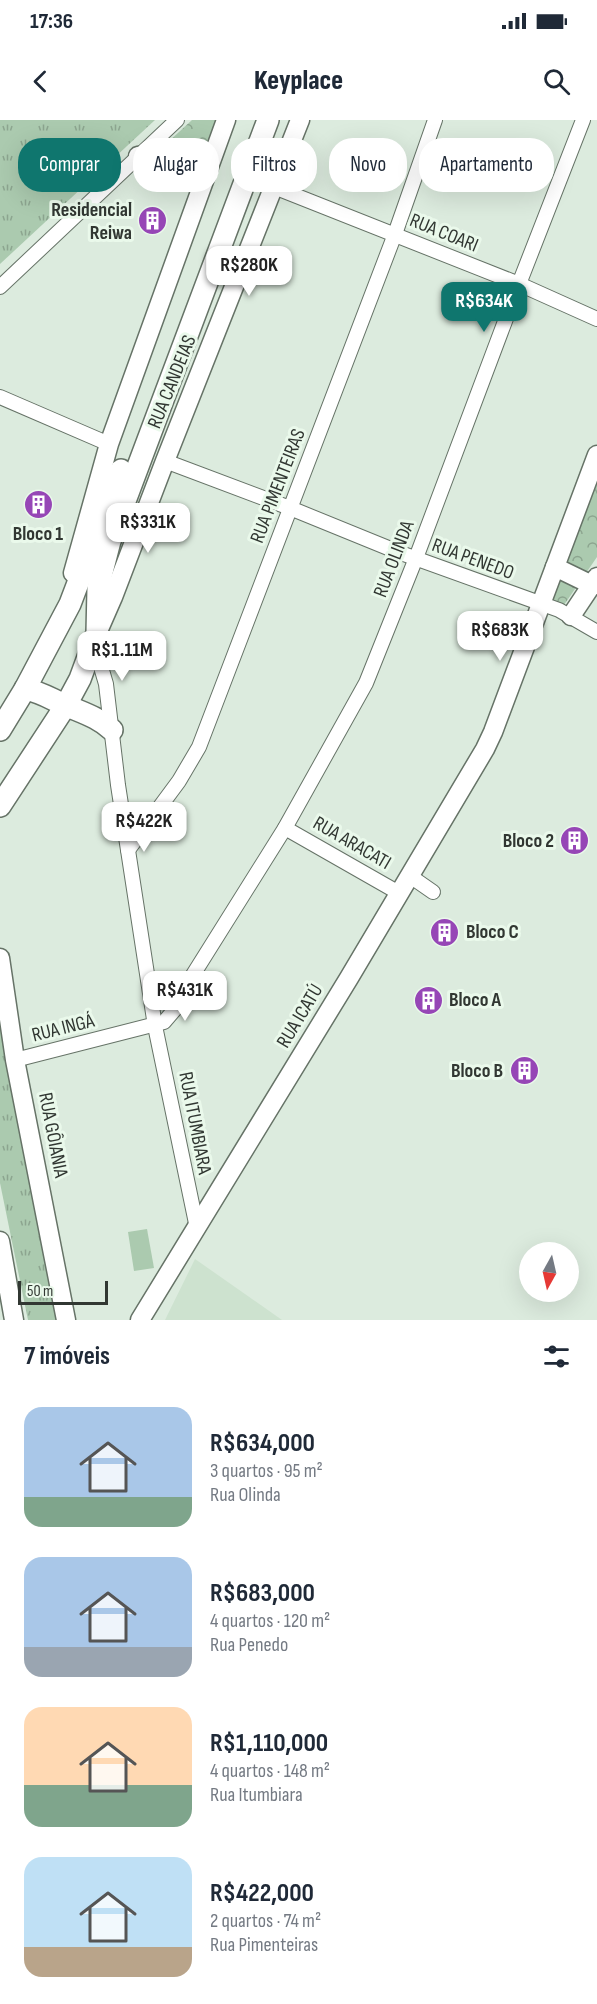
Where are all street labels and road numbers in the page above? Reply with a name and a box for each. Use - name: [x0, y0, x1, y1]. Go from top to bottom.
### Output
- street label: RUA COARI: [406, 208, 482, 258]
- street label: RUA CANDEIAS: [142, 332, 202, 432]
- street label: RUA PIMENTEIRAS: [245, 426, 311, 546]
- street label: RUA OLINDA: [368, 517, 420, 601]
- street label: RUA PENEDO: [429, 533, 517, 585]
- street label: RUA ARACATI: [309, 811, 395, 875]
- street label: RUA ICATÚ: [272, 980, 328, 1052]
- street label: RUA INGÁ: [29, 1009, 97, 1047]
- street label: RUA ITUMBIARA: [173, 1070, 217, 1177]
- street label: RUA GÔIANIA: [33, 1091, 73, 1180]

